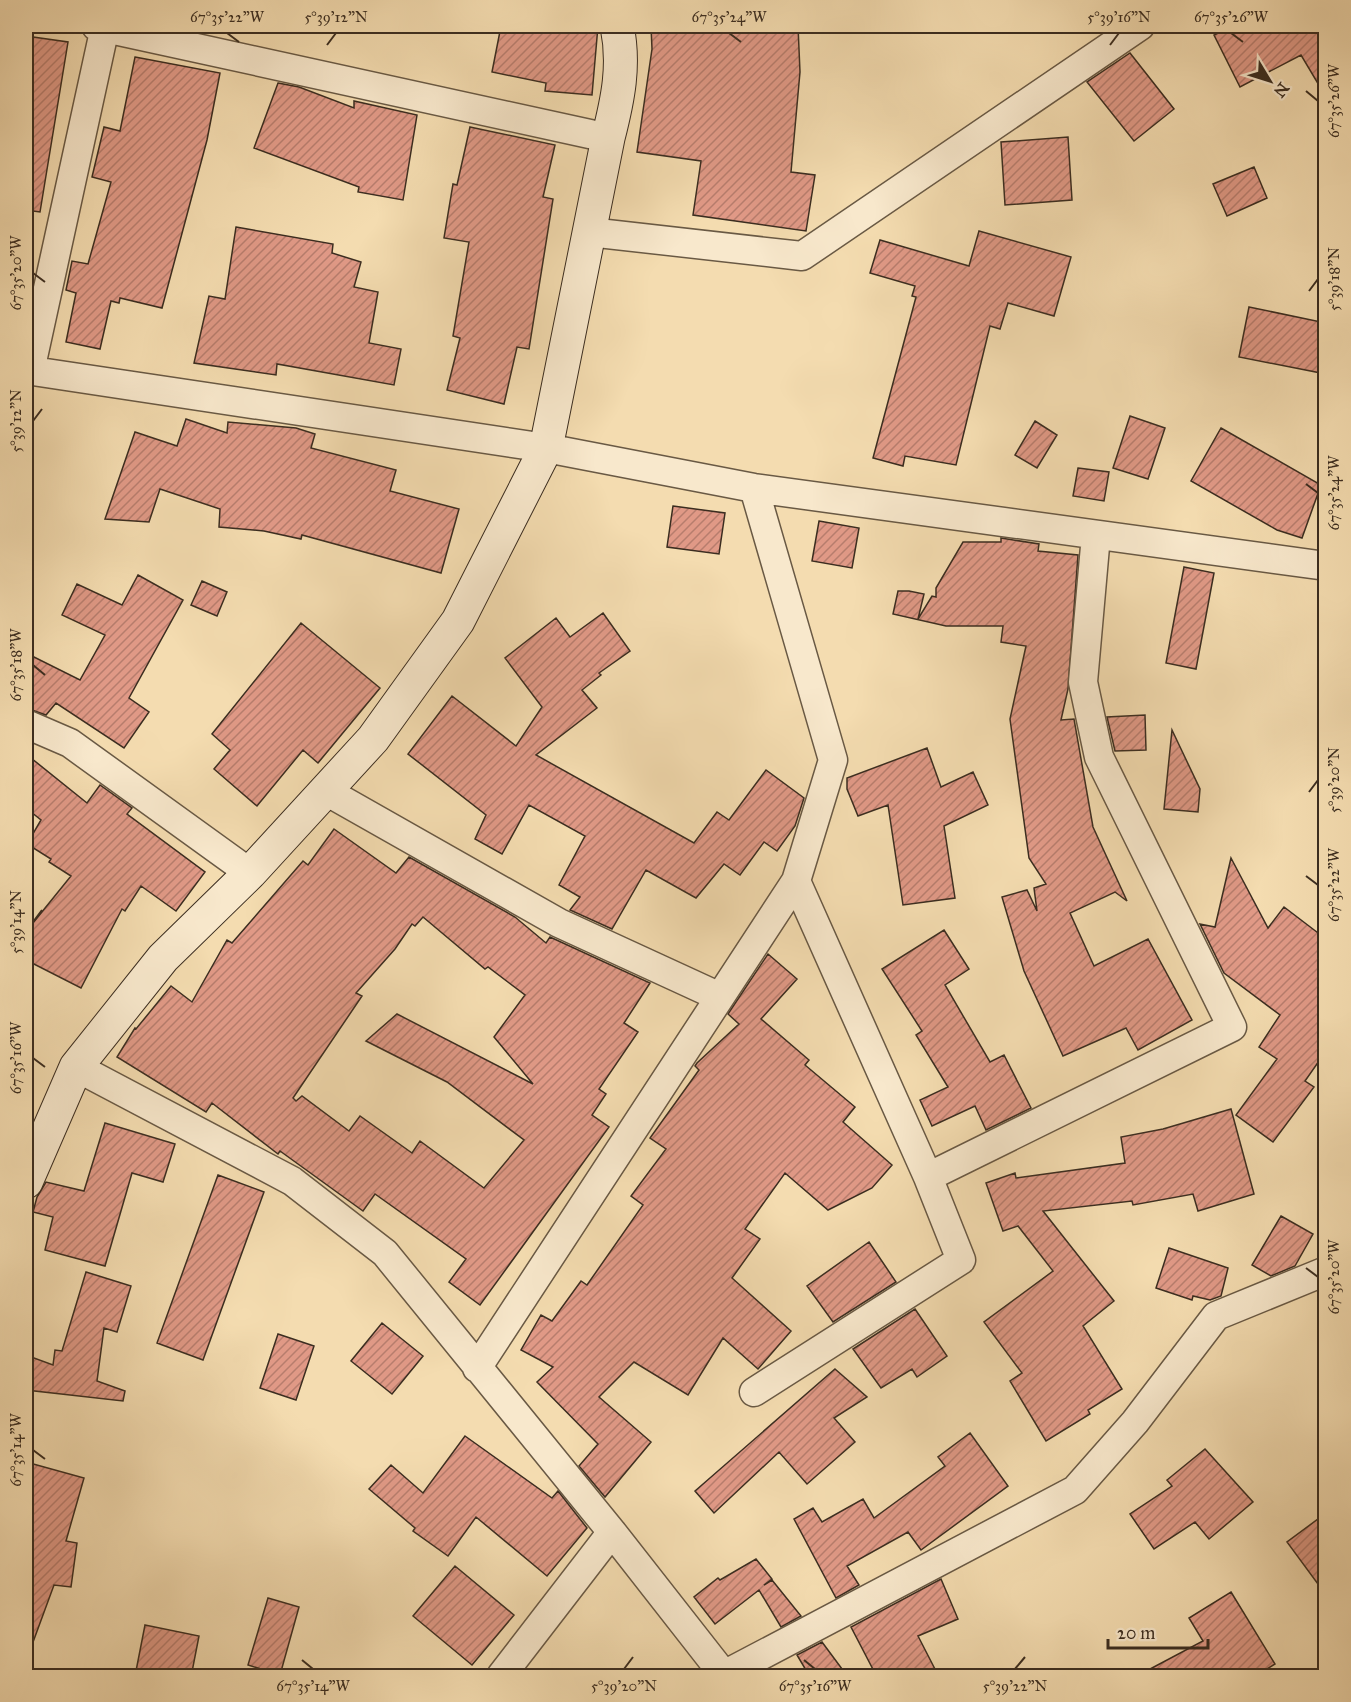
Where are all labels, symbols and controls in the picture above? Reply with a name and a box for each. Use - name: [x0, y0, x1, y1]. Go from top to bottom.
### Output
- text: 67°35'22"W: [190, 8, 265, 26]
- text: 5°39'12"N: [304, 8, 368, 26]
- text: 67°35'24"W: [692, 8, 767, 26]
- text: 5°39'16"N: [1087, 8, 1151, 26]
- text: 67°35'26"W: [1194, 8, 1269, 26]
- north arrow: [1240, 51, 1300, 111]
- text: 67°35'26"W: [1325, 63, 1343, 138]
- text: N: [1270, 79, 1293, 101]
- text: 67°35'20"W: [7, 235, 25, 311]
- text: 5°39'18"N: [1325, 247, 1343, 311]
- text: 5°39'12"N: [7, 389, 25, 453]
- text: 67°35'24"W: [1325, 455, 1343, 530]
- text: 67°35'18"W: [7, 628, 25, 701]
- text: 5°39'20"N: [1325, 747, 1343, 813]
- text: 67°35'22"W: [1325, 847, 1343, 922]
- text: 5°39'14"N: [7, 890, 25, 954]
- text: 67°35'16"W: [7, 1021, 25, 1094]
- text: 67°35'20"W: [1325, 1239, 1343, 1315]
- text: 67°35'14"W: [7, 1413, 25, 1487]
- scale bar: [1108, 1612, 1208, 1650]
- text: 20 m: [1117, 1622, 1155, 1644]
- text: 67°35'14"W: [276, 1677, 350, 1695]
- text: 5°39'20"N: [591, 1677, 657, 1695]
- text: 67°35'16"W: [779, 1677, 852, 1695]
- text: 5°39'22"N: [983, 1677, 1048, 1695]

